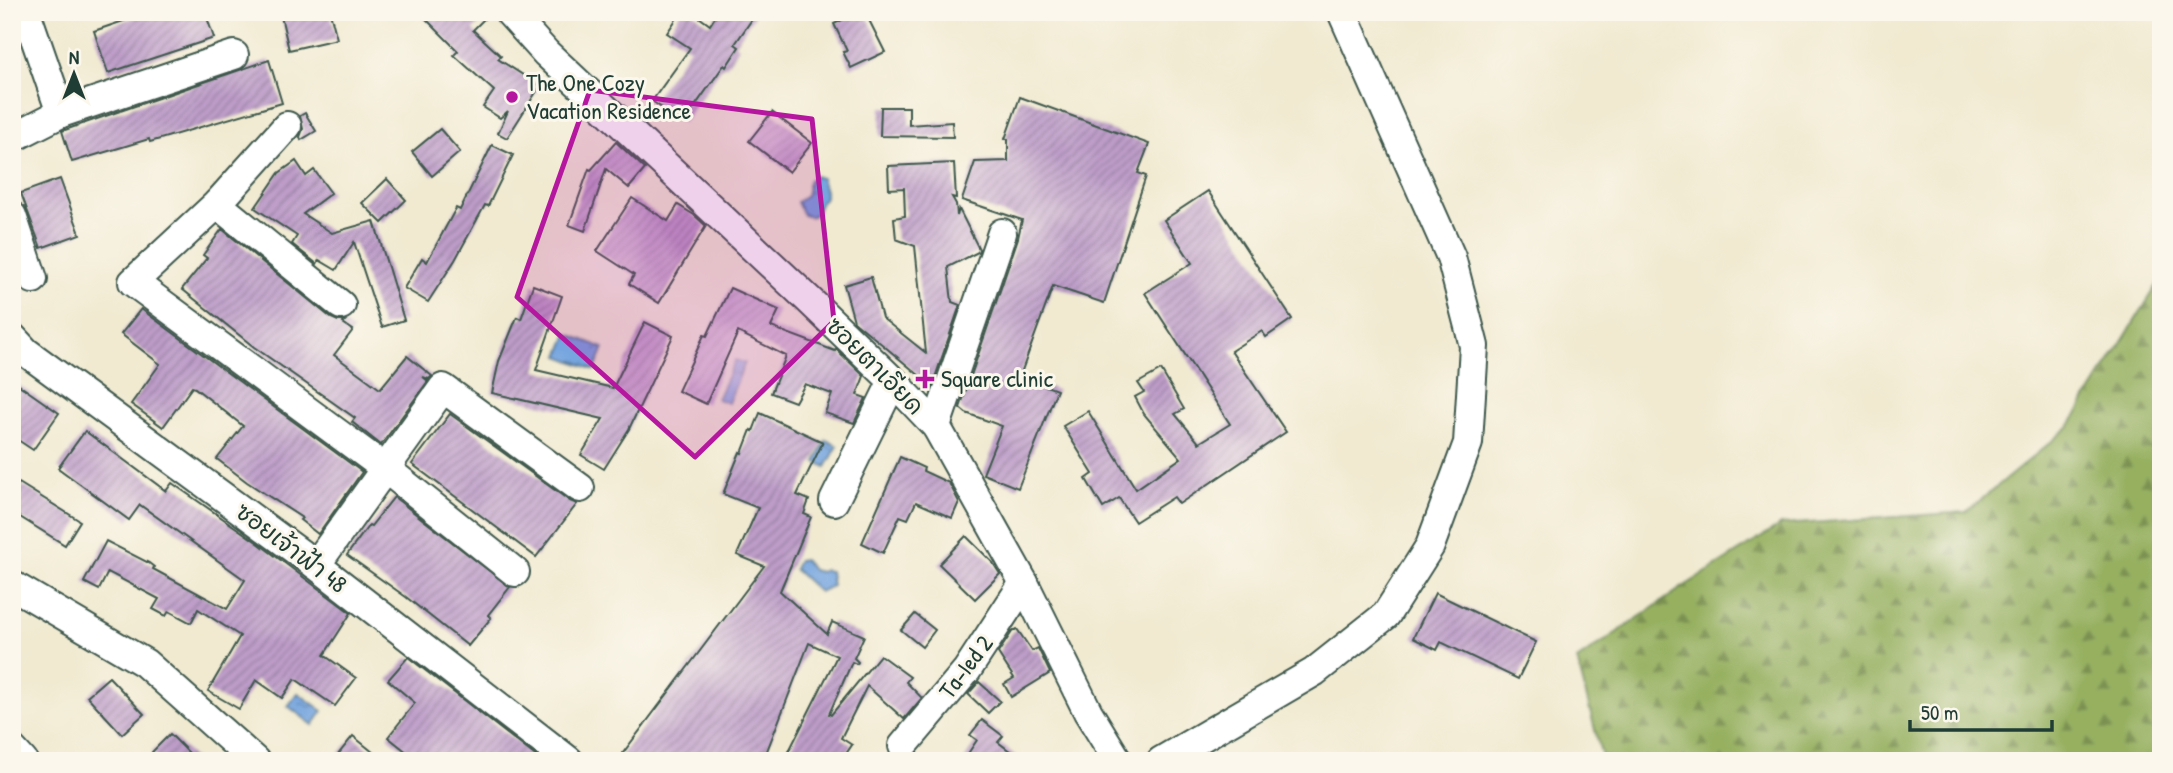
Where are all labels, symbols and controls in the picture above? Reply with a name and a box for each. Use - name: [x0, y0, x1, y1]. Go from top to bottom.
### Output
- north arrow: [38, 38, 108, 108]
- text: N: [69, 44, 79, 70]
- place label: The One Cozy Vacation Residence: [526, 66, 691, 126]
- marker: The One Cozy Vacation Residence: [504, 89, 520, 105]
- street label: ซอยตาเอียด: [820, 309, 932, 421]
- place label: Square clinic: [941, 362, 1054, 394]
- marker: Square clinic: [915, 369, 935, 389]
- street label: ซอยเจ้าฟ้า 48: [229, 495, 354, 600]
- street label: Ta-Ied 2: [931, 628, 1000, 705]
- scale bar: [1910, 689, 2052, 733]
- text: 50 m: [1921, 698, 1958, 727]

